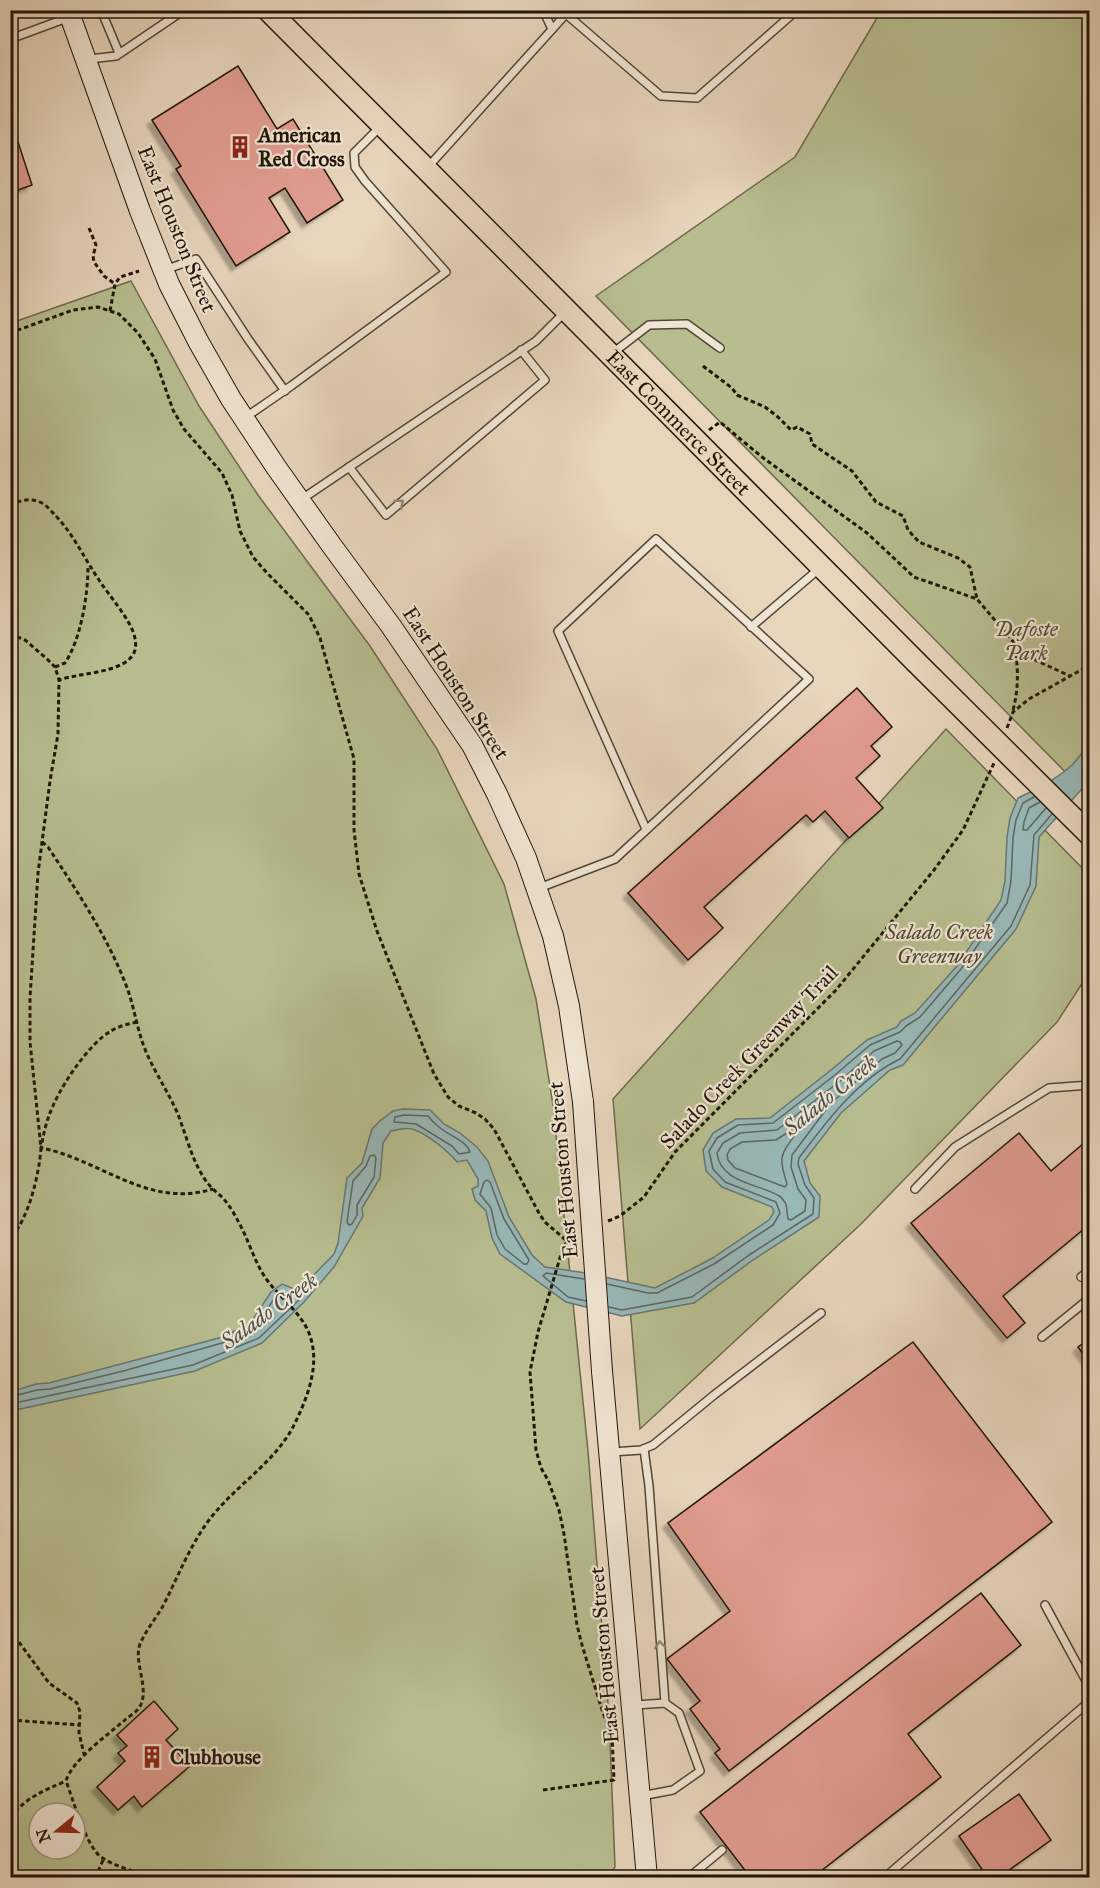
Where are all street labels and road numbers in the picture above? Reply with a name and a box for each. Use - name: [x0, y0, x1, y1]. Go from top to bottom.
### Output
- street label: East Houston Street: [132, 142, 222, 317]
- street label: East Commerce Street: [600, 345, 757, 501]
- street label: East Houston Street: [397, 602, 515, 765]
- street label: Salado Creek Greenway Trail: [655, 960, 843, 1154]
- street label: East Houston Street: [542, 1080, 584, 1259]
- street label: East Houston Street: [583, 1565, 625, 1744]

